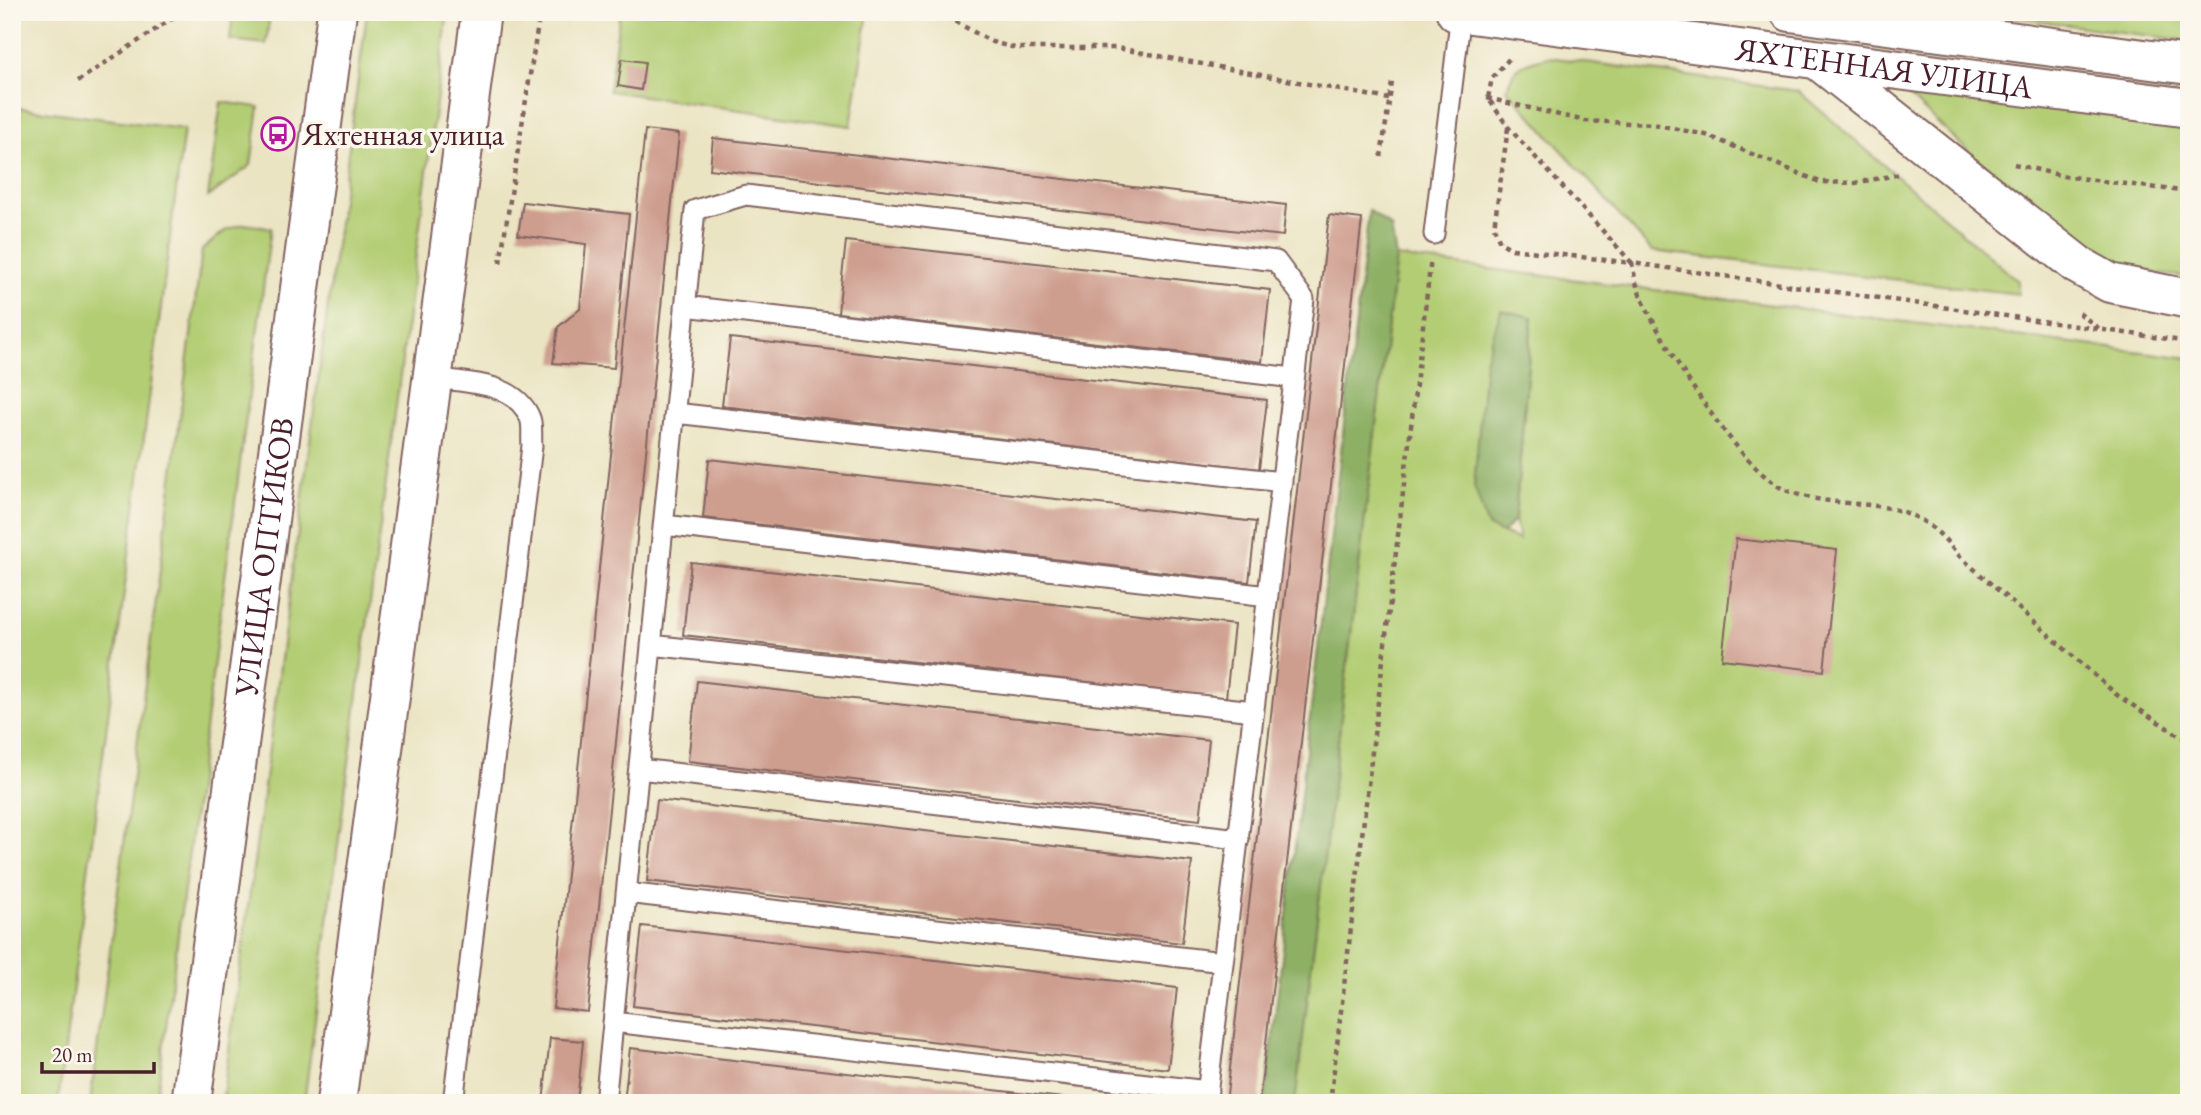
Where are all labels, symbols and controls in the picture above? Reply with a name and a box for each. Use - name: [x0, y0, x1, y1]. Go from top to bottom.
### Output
- street label: ЯХТЕННАЯ УЛИЦА: [1732, 28, 2036, 108]
- place label: Яхтенная улица: [301, 113, 505, 155]
- bus stop icon: Яхтенная улица: [259, 115, 297, 153]
- street label: УЛИЦА ОПТИКОВ: [224, 415, 304, 700]
- scale bar: [42, 1031, 154, 1075]
- text: 20 m: [52, 1041, 93, 1068]

